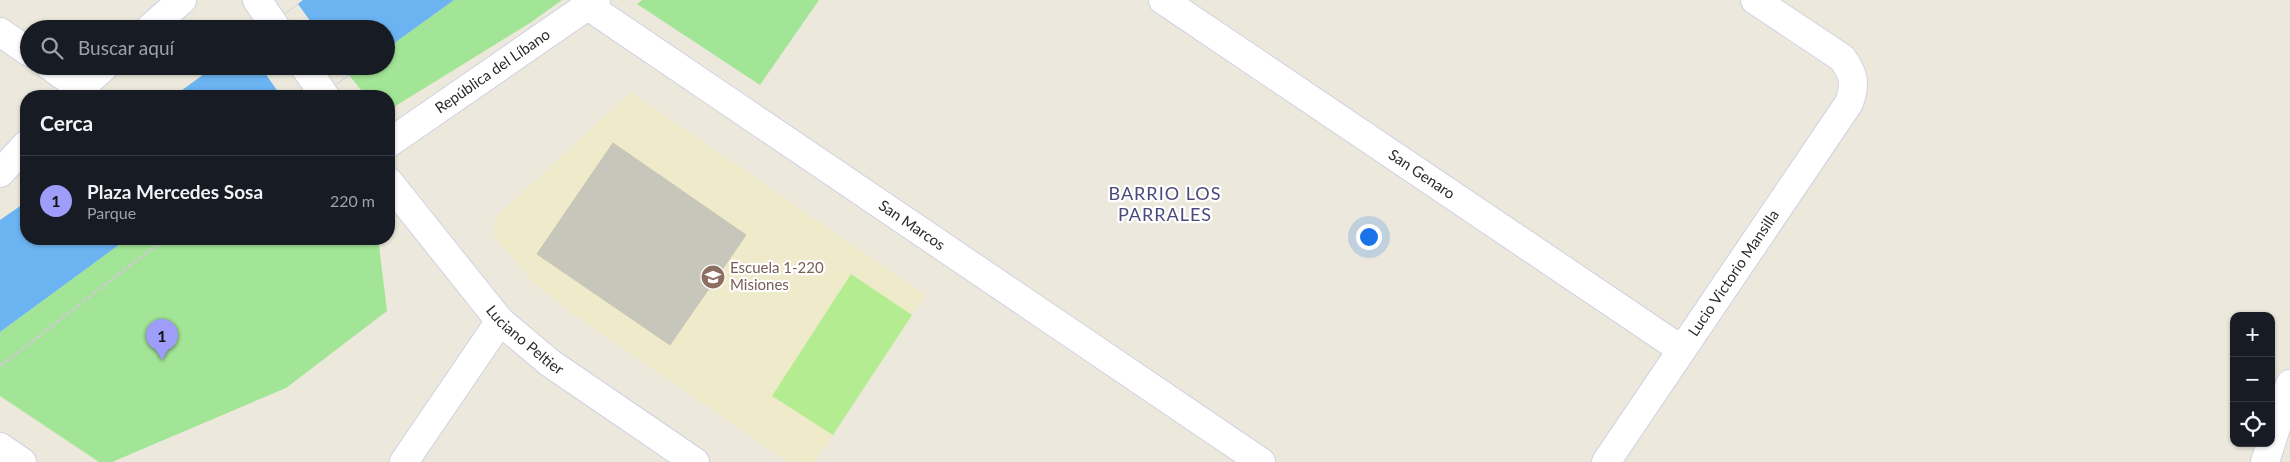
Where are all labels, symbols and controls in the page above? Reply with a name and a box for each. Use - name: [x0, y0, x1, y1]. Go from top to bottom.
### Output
- search box: [20, 20, 395, 75]
- street label: República del Líbano: [431, 25, 553, 117]
- icon: search: [38, 34, 66, 62]
- text: Buscar aquí: [78, 36, 174, 59]
- text: Cerca: [40, 110, 93, 135]
- street label: San Genaro: [1386, 145, 1459, 202]
- text: Plaza Mercedes Sosa: [87, 180, 263, 203]
- district label: BARRIO LOS PARRALES: [1108, 182, 1222, 225]
- text: 1: [51, 191, 61, 210]
- text: 220 m: [330, 191, 375, 210]
- street label: San Marcos: [876, 196, 949, 253]
- text: Parque: [87, 203, 136, 222]
- street label: Lucio Victorio Mansilla: [1684, 206, 1782, 339]
- your location: [1356, 224, 1382, 250]
- place label: Escuela 1-220 Misiones: [730, 258, 824, 293]
- school or university icon: Escuela 1-220 Misiones: [700, 264, 726, 290]
- street label: Luciano Peltier: [483, 301, 568, 378]
- map controls: [2230, 312, 2275, 447]
- button: +: [2230, 312, 2275, 357]
- pin: 1: [146, 319, 178, 360]
- button: −: [2230, 357, 2275, 402]
- button: locate: [2230, 402, 2275, 447]

